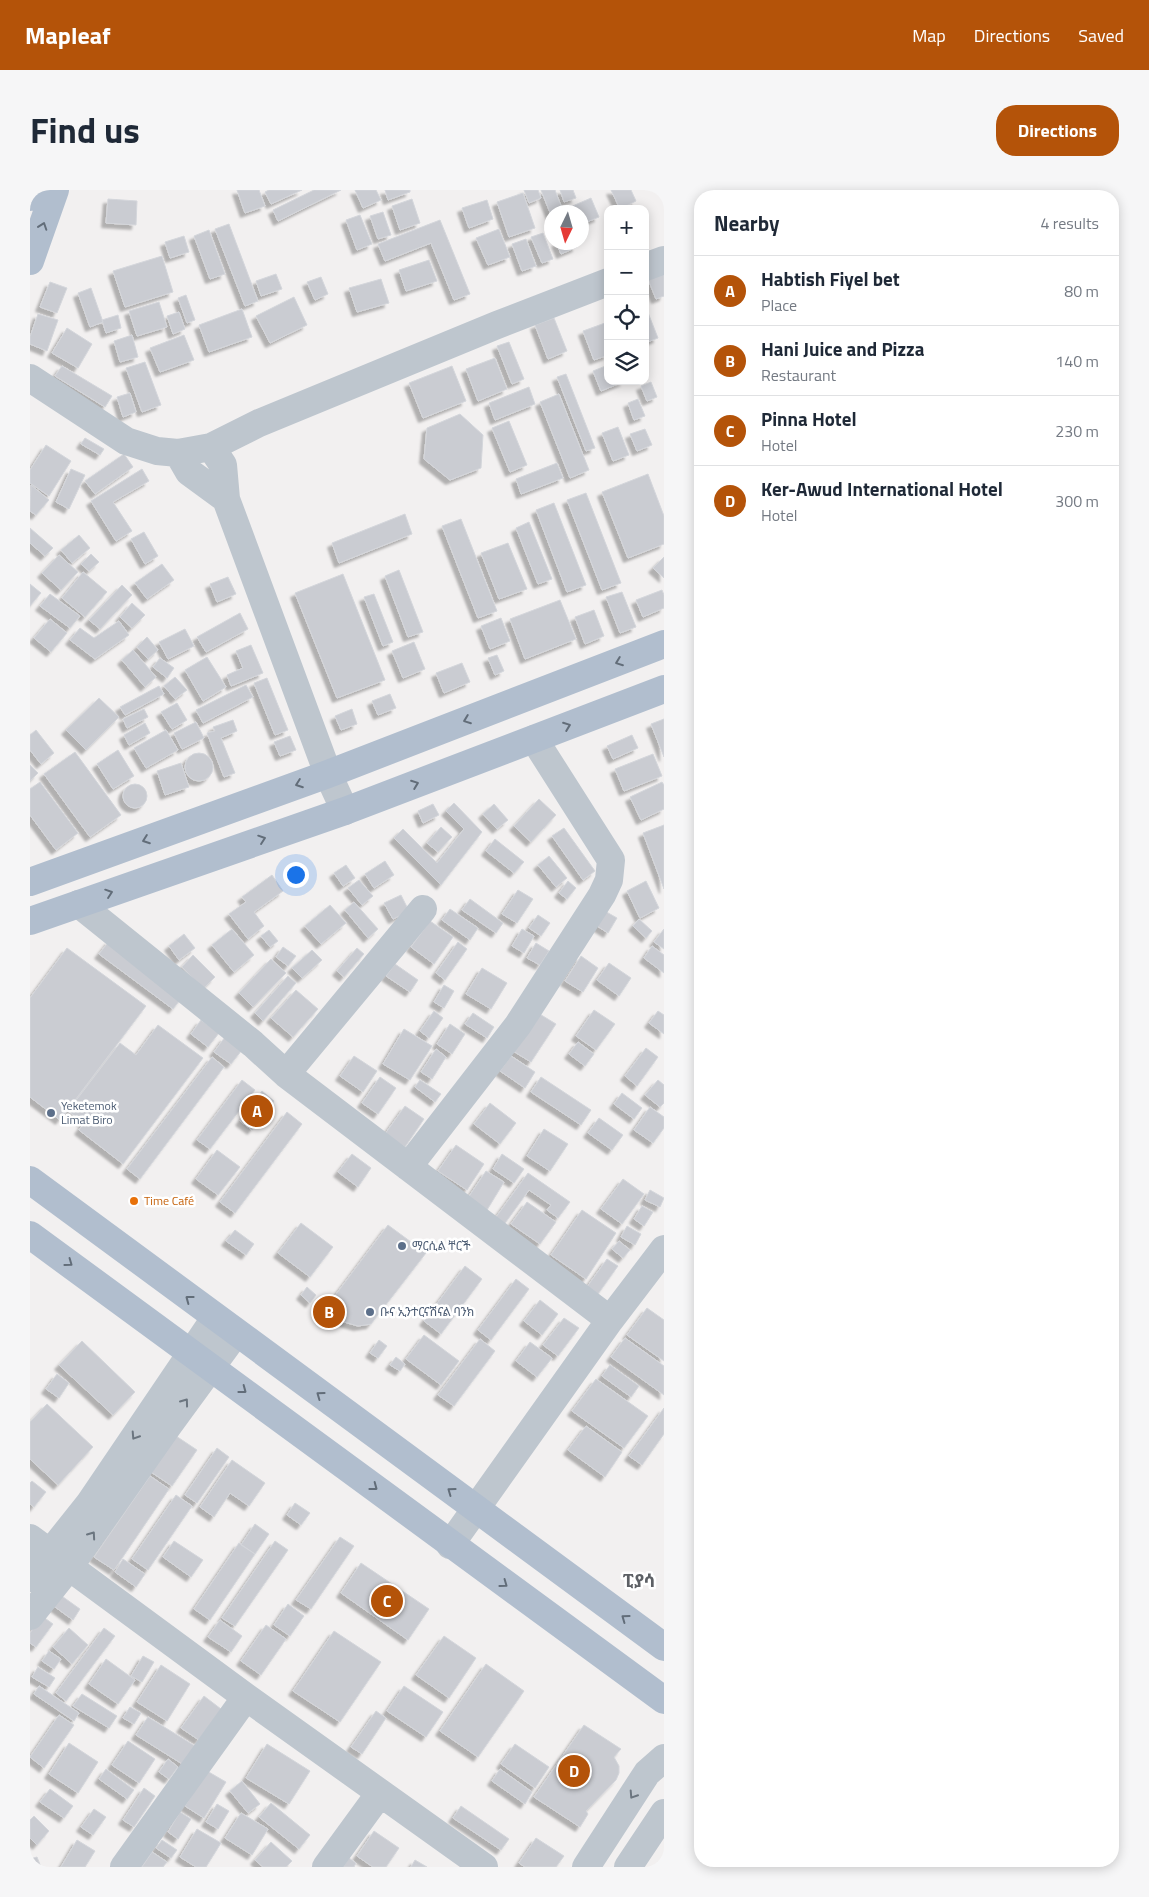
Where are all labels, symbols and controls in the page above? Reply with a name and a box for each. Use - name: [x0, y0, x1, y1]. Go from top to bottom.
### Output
- text: Mapleaf: [25, 17, 110, 53]
- text: Map: [912, 22, 946, 49]
- text: Directions: [974, 22, 1050, 49]
- text: Saved: [1078, 22, 1124, 49]
- text: Find us: [30, 103, 140, 157]
- button: Directions: [996, 105, 1119, 156]
- north arrow: [544, 205, 589, 250]
- map controls: [604, 205, 649, 385]
- button: +: [604, 205, 649, 250]
- text: Nearby: [714, 207, 779, 239]
- text: 4 results: [1040, 211, 1099, 235]
- one-way arrow: [37, 222, 47, 230]
- button: −: [604, 250, 649, 295]
- text: Habtish Fiyel bet: [761, 264, 900, 293]
- text: A: [725, 279, 735, 303]
- text: 80 m: [1064, 279, 1099, 303]
- text: Place: [761, 293, 797, 317]
- button: locate: [604, 295, 649, 340]
- text: Hani Juice and Pizza: [761, 334, 924, 363]
- button: layers: [604, 340, 649, 385]
- text: B: [725, 349, 735, 373]
- text: 140 m: [1055, 349, 1099, 373]
- text: Restaurant: [761, 363, 836, 387]
- text: Pinna Hotel: [761, 404, 857, 433]
- text: C: [726, 419, 734, 443]
- text: 230 m: [1055, 419, 1099, 443]
- text: Hotel: [761, 433, 798, 457]
- text: Ker-Awud International Hotel: [761, 474, 1003, 503]
- text: D: [725, 489, 735, 513]
- text: 300 m: [1055, 489, 1099, 513]
- text: Hotel: [761, 503, 798, 527]
- one-way arrow: [615, 656, 623, 666]
- one-way arrow: [463, 714, 472, 724]
- one-way arrow: [562, 722, 571, 732]
- one-way arrow: [295, 778, 303, 788]
- one-way arrow: [410, 780, 419, 790]
- one-way arrow: [142, 834, 151, 844]
- one-way arrow: [258, 835, 266, 845]
- your location: [283, 862, 309, 888]
- one-way arrow: [104, 889, 113, 899]
- pin: A: [241, 1092, 273, 1130]
- place label: Yeketemok Limat Biro: [61, 1096, 117, 1129]
- marker: Yeketemok Limat Biro: [45, 1107, 57, 1119]
- place label: Time Café: [144, 1191, 194, 1210]
- marker: Time Café: [128, 1195, 140, 1207]
- place label: ማርሲል ቸርች: [412, 1236, 471, 1255]
- marker: ማርሲል ቸርች: [396, 1240, 408, 1252]
- one-way arrow: [64, 1257, 73, 1267]
- pin: B: [313, 1293, 345, 1331]
- one-way arrow: [186, 1296, 195, 1304]
- place label: ቡና ኢንተርናሽናል ባንክ: [380, 1302, 474, 1321]
- marker: ቡና ኢንተርናሽናል ባንክ: [364, 1306, 376, 1318]
- one-way arrow: [237, 1384, 247, 1393]
- one-way arrow: [316, 1392, 326, 1401]
- one-way arrow: [179, 1398, 188, 1408]
- one-way arrow: [132, 1431, 142, 1440]
- one-way arrow: [368, 1481, 377, 1490]
- one-way arrow: [448, 1489, 457, 1497]
- one-way arrow: [86, 1531, 95, 1541]
- district label: ፒያሳ: [623, 1567, 655, 1594]
- one-way arrow: [498, 1578, 508, 1587]
- pin: C: [371, 1582, 403, 1620]
- one-way arrow: [621, 1615, 631, 1624]
- pin: D: [558, 1752, 590, 1790]
- one-way arrow: [629, 1789, 639, 1798]

